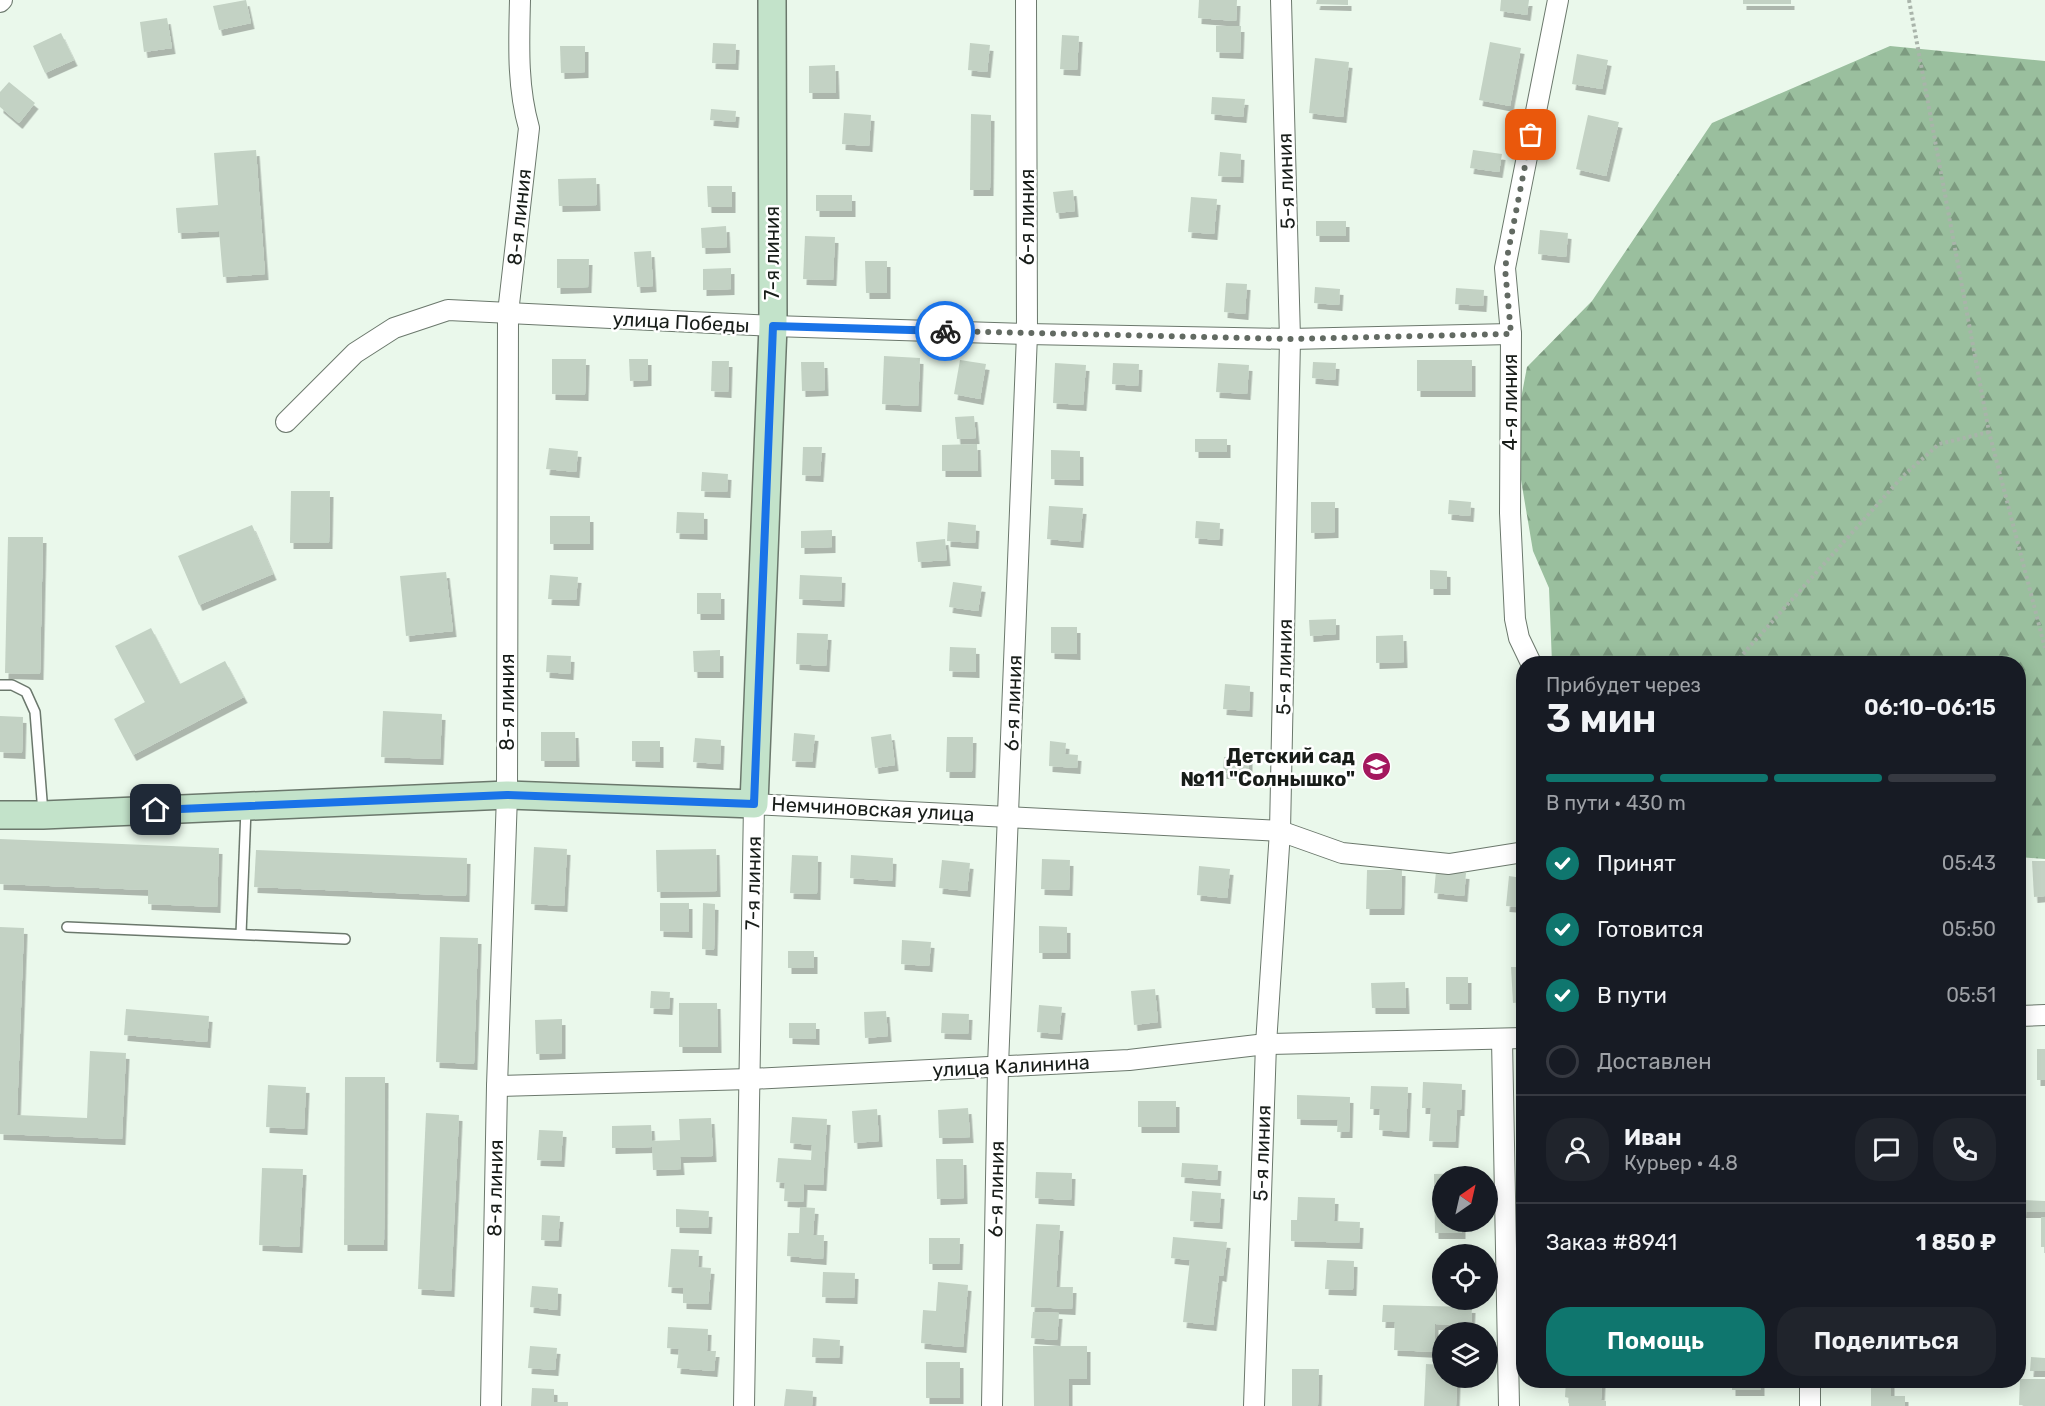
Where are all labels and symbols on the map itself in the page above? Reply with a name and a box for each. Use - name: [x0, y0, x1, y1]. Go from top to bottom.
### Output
- pin: [1505, 109, 1556, 160]
- street label: 5-я линия: [1272, 132, 1300, 230]
- street label: 8-я линия: [502, 167, 536, 267]
- street label: 6-я линия: [1015, 169, 1039, 265]
- street label: 7-я линия: [760, 206, 784, 300]
- courier: [915, 301, 975, 361]
- street label: улица Победы: [612, 306, 750, 338]
- street label: 4-я линия: [1498, 354, 1522, 450]
- street label: 5-я линия: [1271, 619, 1297, 715]
- street label: 8-я линия: [495, 653, 519, 751]
- street label: 6-я линия: [999, 654, 1027, 752]
- place label: Детский сад №11 "Солнышко": [1180, 744, 1355, 791]
- school or university icon: Детский сад №11 "Солнышко": [1360, 751, 1392, 783]
- pin: [130, 784, 181, 835]
- street label: Немчиновская улица: [771, 792, 975, 826]
- street label: 7-я линия: [740, 836, 766, 930]
- street label: улица Калинина: [932, 1050, 1090, 1082]
- street label: 5-я линия: [1248, 1104, 1276, 1202]
- street label: 8-я линия: [482, 1139, 508, 1237]
- street label: 6-я линия: [983, 1141, 1009, 1237]
- north arrow: [1432, 1166, 1498, 1232]

